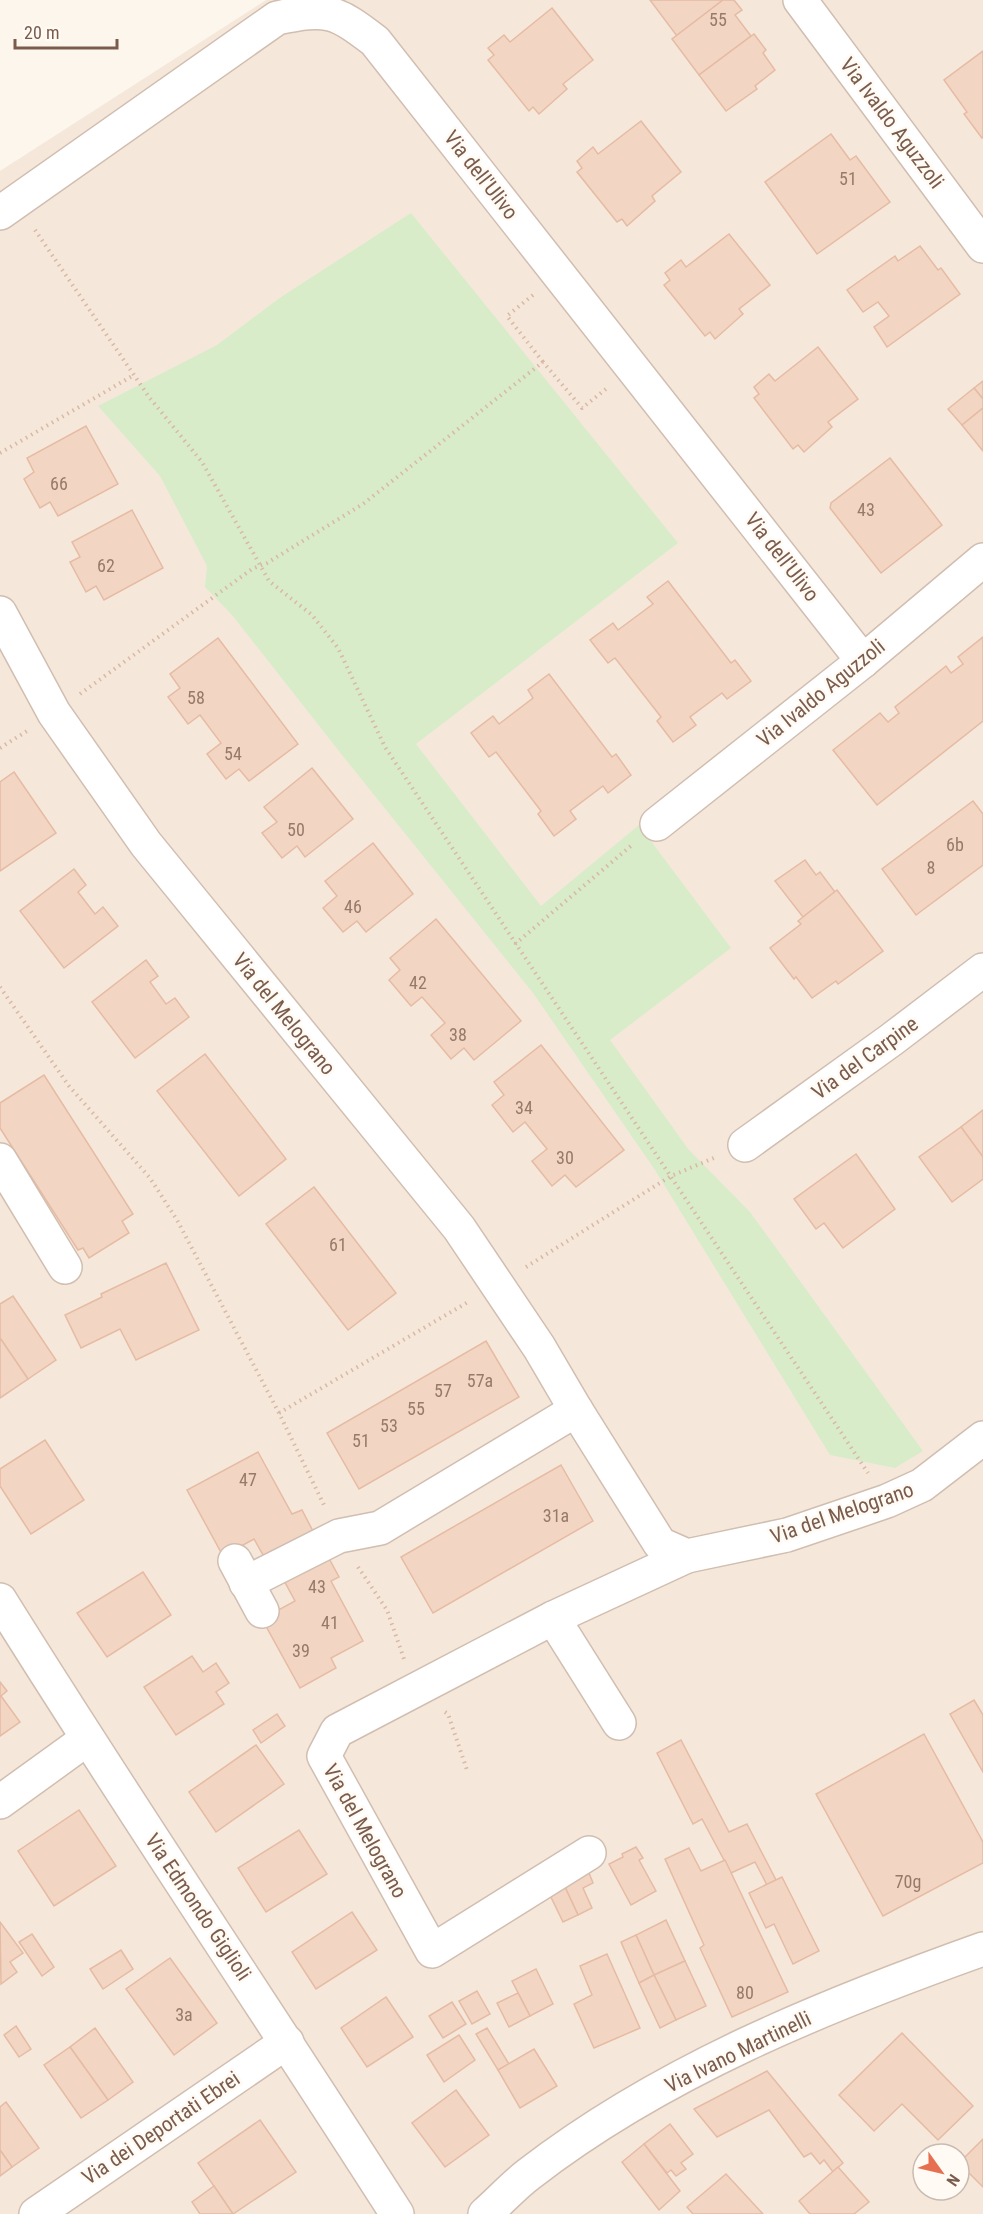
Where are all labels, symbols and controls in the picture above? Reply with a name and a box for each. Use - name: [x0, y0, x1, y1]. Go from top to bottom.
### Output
- house number: 55: [709, 9, 727, 30]
- scale bar: [15, 12, 117, 50]
- text: 20 m: [24, 22, 59, 43]
- street label: Via Ivaldo Aguzzoli: [835, 53, 949, 193]
- street label: Via dell'Ulivo: [439, 126, 523, 224]
- house number: 51: [839, 168, 857, 189]
- house number: 66: [50, 473, 68, 494]
- house number: 43: [857, 499, 875, 520]
- street label: Via dell'Ulivo: [740, 508, 824, 606]
- house number: 62: [97, 555, 115, 576]
- street label: Via Ivaldo Aguzzoli: [752, 634, 890, 752]
- house number: 58: [187, 687, 205, 708]
- house number: 54: [224, 743, 242, 764]
- house number: 50: [287, 819, 305, 840]
- house number: 6b: [946, 834, 964, 855]
- house number: 8: [927, 857, 935, 878]
- house number: 46: [344, 896, 362, 917]
- street label: Via del Melograno: [228, 948, 340, 1080]
- house number: 42: [409, 972, 427, 993]
- street label: Via del Carpine: [807, 1011, 923, 1104]
- house number: 38: [449, 1024, 467, 1045]
- house number: 34: [515, 1097, 533, 1118]
- house number: 30: [556, 1147, 574, 1168]
- house number: 61: [329, 1234, 347, 1255]
- house number: 57a: [467, 1370, 493, 1391]
- house number: 57: [434, 1380, 452, 1401]
- house number: 55: [407, 1398, 425, 1419]
- house number: 53: [380, 1415, 398, 1436]
- house number: 51: [352, 1430, 370, 1451]
- house number: 47: [239, 1469, 257, 1490]
- street label: Via del Melograno: [767, 1477, 917, 1549]
- house number: 31a: [543, 1505, 569, 1526]
- house number: 43: [308, 1576, 326, 1597]
- house number: 41: [321, 1612, 339, 1633]
- house number: 39: [292, 1640, 310, 1661]
- street label: Via del Melograno: [318, 1760, 412, 1902]
- street label: Via Edmondo Giglioli: [140, 1829, 256, 1985]
- house number: 70g: [895, 1871, 921, 1892]
- house number: 80: [736, 1982, 754, 2003]
- house number: 3a: [175, 2004, 193, 2025]
- street label: Via Ivano Martinelli: [661, 2006, 815, 2098]
- street label: Via dei Deportati Ebrei: [78, 2066, 244, 2190]
- north arrow: [911, 2142, 971, 2202]
- text: N: [942, 2171, 964, 2189]

